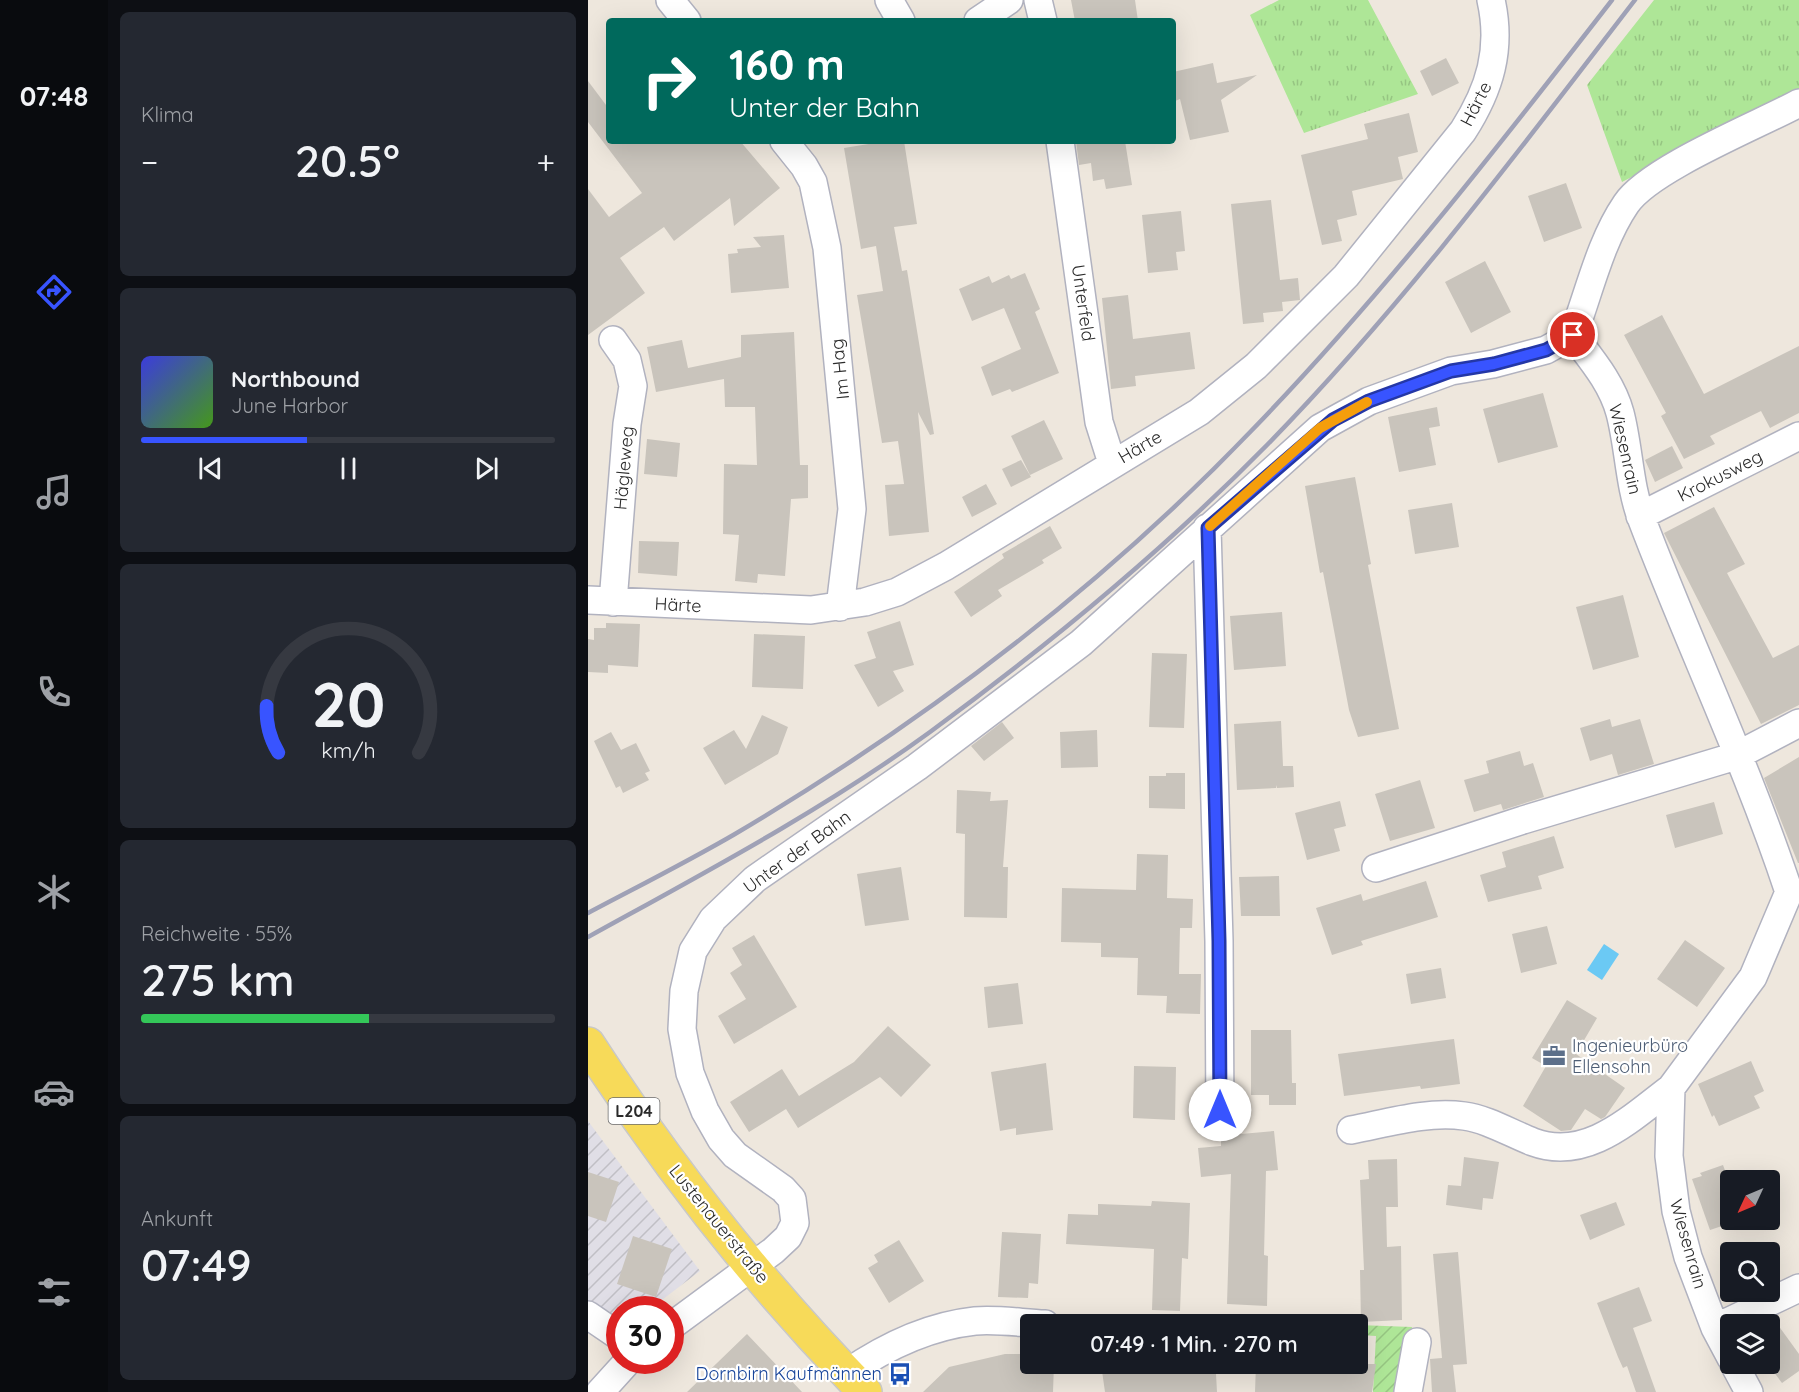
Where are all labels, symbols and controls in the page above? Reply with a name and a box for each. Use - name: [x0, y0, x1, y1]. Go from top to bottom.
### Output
- text: 160 m: [729, 38, 845, 91]
- icon: right: [630, 42, 708, 120]
- street label: Härte: [1455, 78, 1496, 130]
- text: 07:48: [20, 79, 88, 113]
- text: Unter der Bahn: [729, 90, 920, 124]
- text: Klima: [141, 102, 194, 127]
- text: 20.5°: [295, 132, 400, 188]
- text: −: [141, 141, 158, 182]
- text: +: [536, 141, 555, 182]
- street label: Unterfeld: [1067, 263, 1100, 343]
- icon: directions: [33, 271, 75, 313]
- pin: [1547, 309, 1598, 360]
- icon: arrive: [1556, 318, 1589, 351]
- street label: Im Hag: [825, 338, 854, 401]
- text: Northbound: [231, 365, 360, 393]
- text: June Harbor: [231, 393, 348, 418]
- street label: Wiesenrain: [1604, 401, 1647, 496]
- street label: Hägleweg: [608, 425, 639, 511]
- street label: Härte: [1114, 425, 1166, 468]
- street label: Krokusweg: [1673, 444, 1766, 507]
- icon: previous: [194, 452, 227, 485]
- icon: pause: [332, 452, 365, 485]
- icon: next: [470, 452, 503, 485]
- icon: music: [33, 471, 75, 513]
- street label: Härte: [654, 592, 702, 617]
- text: 20: [311, 665, 385, 743]
- icon: phone: [33, 671, 75, 713]
- text: km/h: [321, 737, 375, 763]
- street label: Unter der Bahn: [738, 805, 855, 898]
- icon: climate: [33, 871, 75, 913]
- text: Reichweite · 55%: [141, 921, 292, 946]
- text: 275 km: [141, 951, 295, 1007]
- place label: Ingenieurbüro Ellensohn: [1572, 1034, 1688, 1078]
- office icon: Ingenieurbüro Ellensohn: [1541, 1043, 1567, 1069]
- icon: car: [33, 1071, 75, 1113]
- position arrow: [1188, 1078, 1252, 1142]
- road number: L204: [608, 1098, 660, 1124]
- street label: Lustenauerstraße: [664, 1160, 774, 1288]
- north arrow: [1720, 1170, 1780, 1230]
- map controls: [1720, 1170, 1780, 1374]
- street label: Wiesenrain: [1665, 1196, 1712, 1291]
- text: Ankunft: [141, 1206, 213, 1231]
- text: 07:49: [141, 1236, 252, 1292]
- button: search: [1720, 1242, 1780, 1302]
- icon: filters: [33, 1271, 75, 1313]
- speed limit sign: 30: [606, 1296, 684, 1374]
- button: layers: [1720, 1314, 1780, 1374]
- text: 07:49 · 1 Min. · 270 m: [1090, 1330, 1298, 1358]
- bus stop icon: Dornbirn Kaufmännen: [887, 1361, 913, 1387]
- place label: Dornbirn Kaufmännen: [695, 1362, 882, 1385]

